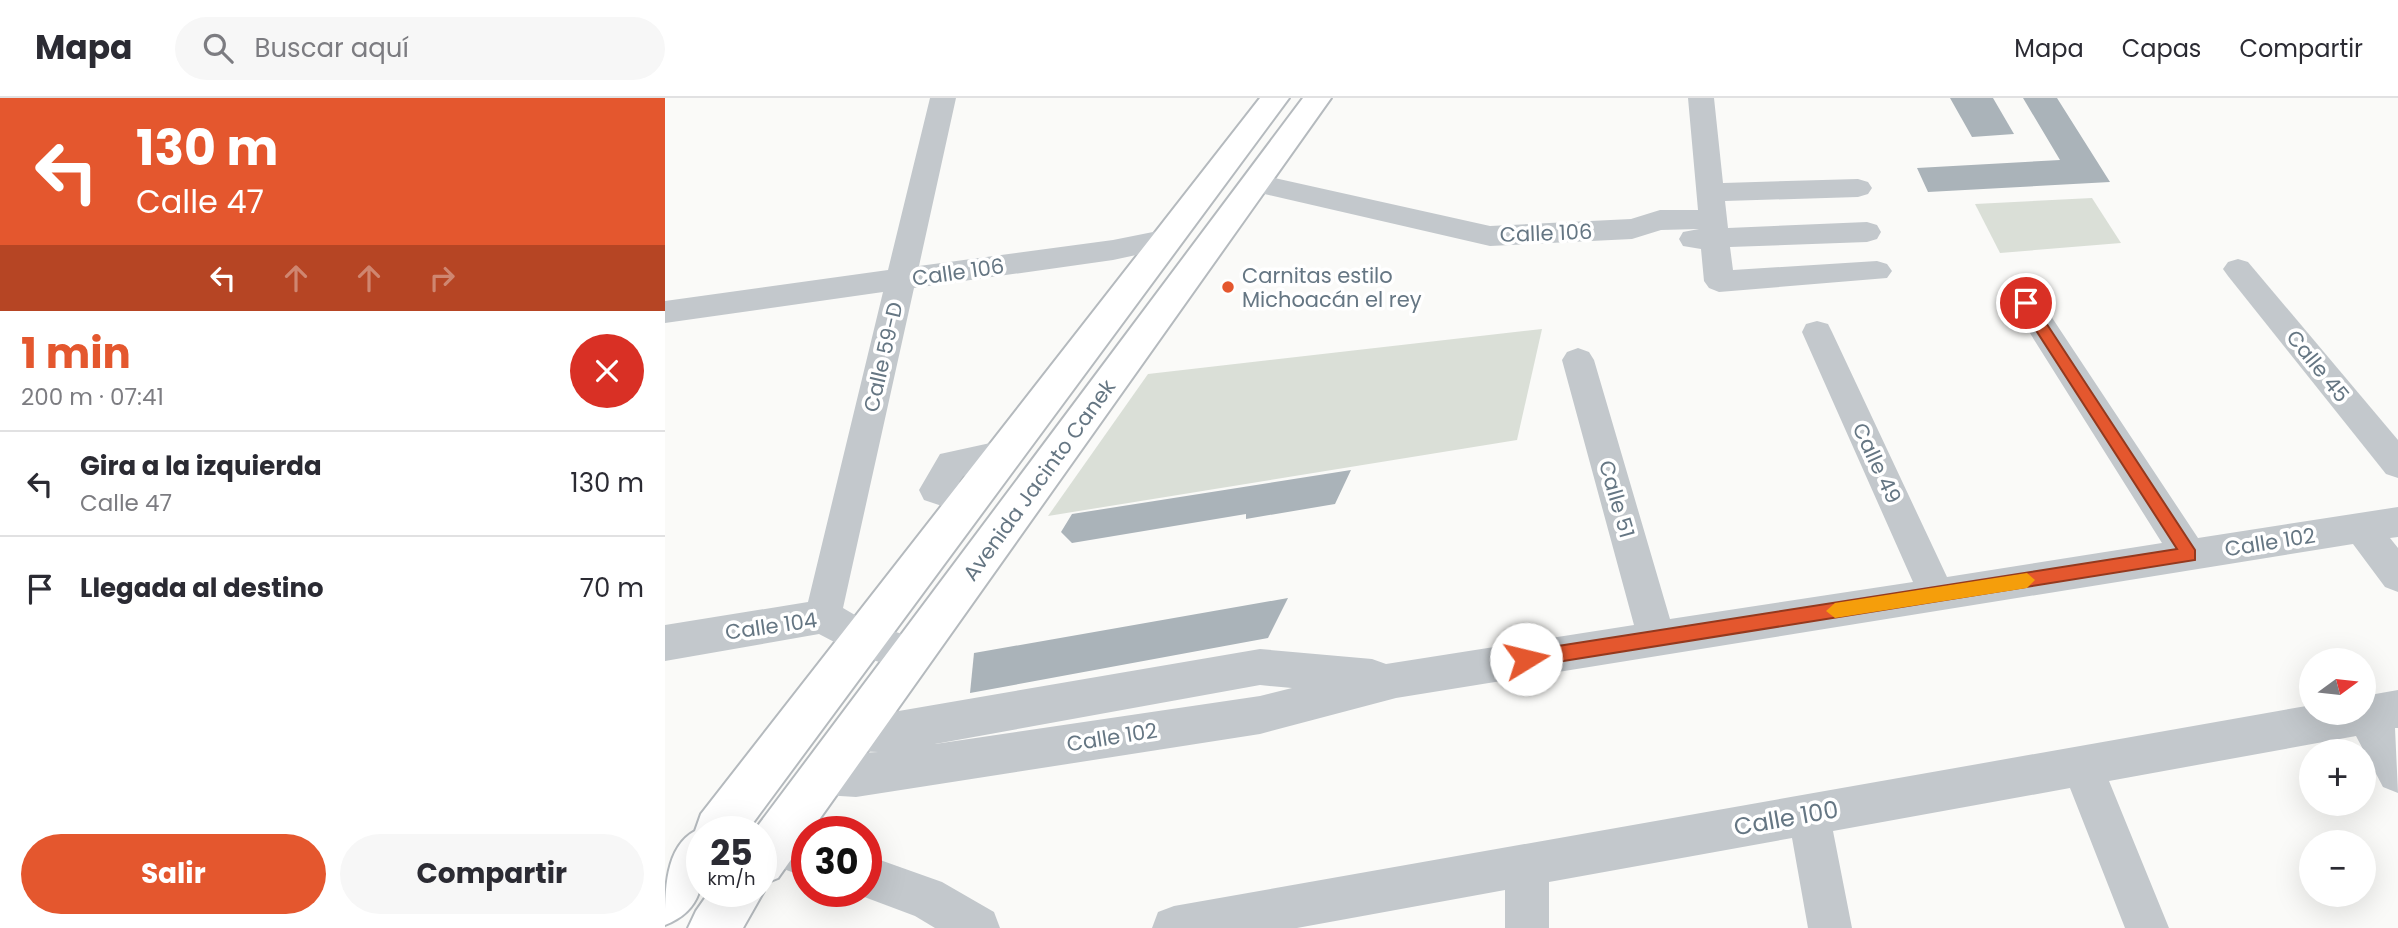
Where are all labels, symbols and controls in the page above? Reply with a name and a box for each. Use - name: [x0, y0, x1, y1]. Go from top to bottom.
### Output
- search box: [175, 17, 665, 80]
- text: Mapa: [35, 24, 133, 71]
- icon: search: [199, 29, 237, 67]
- text: Buscar aquí: [255, 30, 409, 66]
- text: Mapa: [2014, 32, 2084, 65]
- text: Capas: [2122, 32, 2201, 65]
- text: Compartir: [2239, 32, 2363, 65]
- text: 130 m: [136, 114, 278, 182]
- icon: left: [21, 126, 112, 217]
- text: Calle 47: [136, 179, 264, 224]
- street label: Calle 106: [1499, 217, 1593, 249]
- street label: Calle 106: [910, 251, 1006, 293]
- icon: left: [204, 259, 242, 297]
- icon: ahead: [277, 259, 315, 297]
- icon: ahead: [350, 259, 388, 297]
- icon: right: [423, 259, 461, 297]
- place label: Carnitas estilo Michoacán el rey: [1242, 261, 1422, 314]
- pin: [1996, 273, 2056, 333]
- marker: Carnitas estilo Michoacán el rey: [1220, 279, 1236, 295]
- icon: arrive: [2007, 284, 2045, 322]
- street label: Calle 59-D: [856, 299, 910, 415]
- text: 1 min: [21, 324, 131, 383]
- street label: Calle 45: [2280, 324, 2356, 408]
- button: close: [570, 334, 644, 408]
- street label: Avenida Jacinto Canek: [956, 373, 1122, 587]
- text: 200 m · 07:41: [21, 381, 164, 413]
- street label: Calle 49: [1846, 418, 1908, 508]
- text: Gira a la izquierda: [80, 448, 322, 484]
- street label: Calle 51: [1592, 457, 1642, 541]
- icon: left: [21, 465, 59, 503]
- text: 130 m: [570, 465, 644, 501]
- text: Calle 47: [80, 487, 172, 519]
- street label: Calle 102: [2223, 521, 2317, 563]
- icon: arrive: [21, 570, 59, 608]
- text: Llegada al destino: [80, 570, 324, 606]
- text: 70 m: [580, 570, 644, 606]
- street label: Calle 104: [723, 605, 819, 647]
- position arrow: [1489, 622, 1563, 696]
- north arrow: [2299, 648, 2377, 724]
- map controls: [2299, 648, 2376, 907]
- street label: Calle 102: [1065, 716, 1159, 758]
- button: +: [2299, 739, 2376, 816]
- street label: Calle 100: [1731, 793, 1841, 843]
- speed limit sign: 30: [791, 816, 882, 907]
- text: 25: [710, 828, 753, 877]
- button: −: [2299, 830, 2376, 907]
- button: Salir: [21, 834, 326, 914]
- button: Compartir: [340, 834, 644, 914]
- text: km/h: [708, 866, 755, 891]

